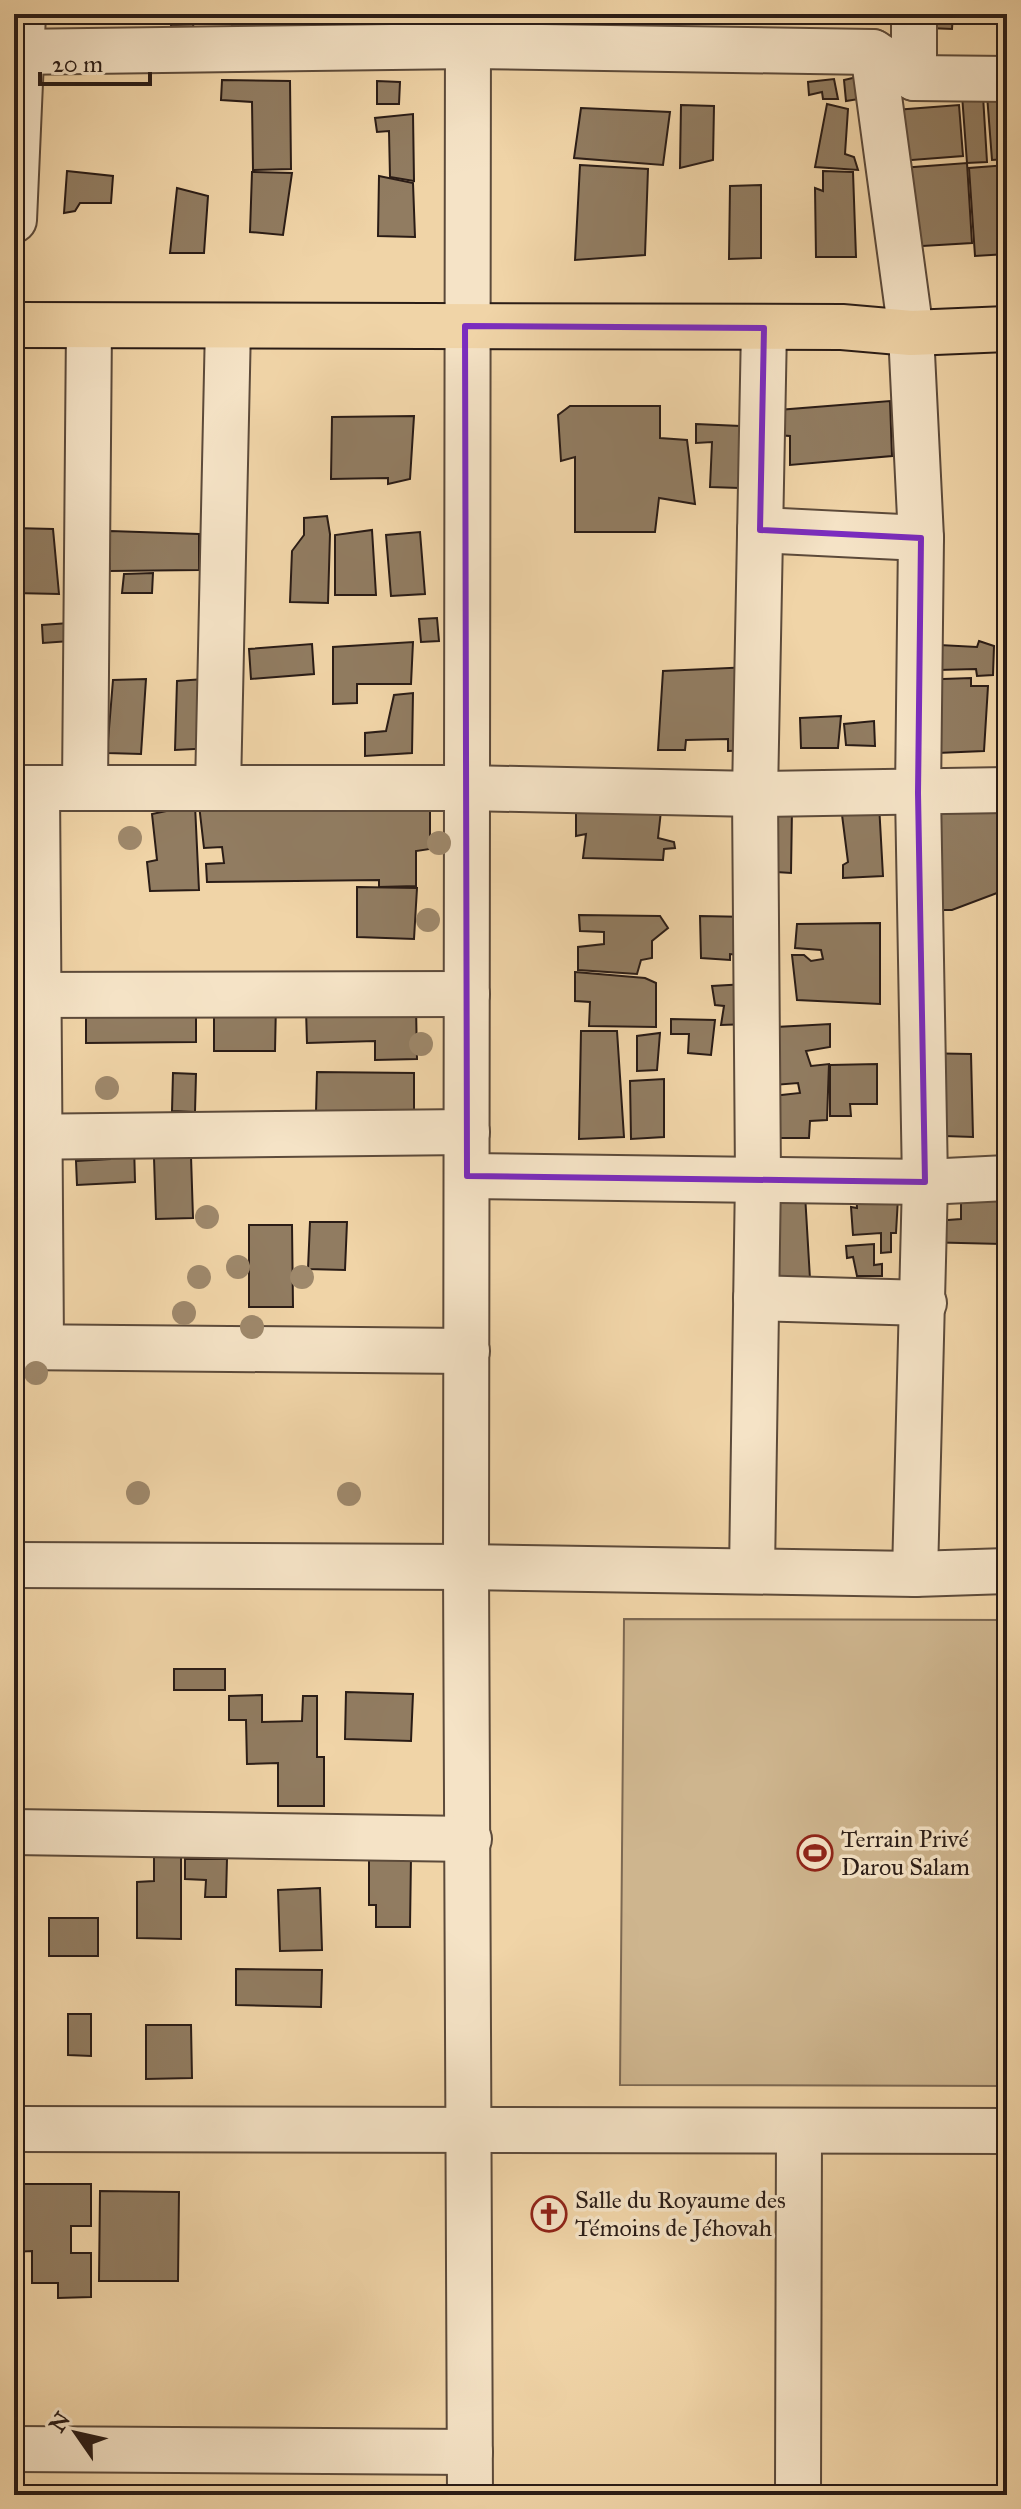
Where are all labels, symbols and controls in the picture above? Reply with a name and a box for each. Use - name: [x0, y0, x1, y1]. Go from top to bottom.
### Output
- scale bar: [40, 36, 150, 86]
- text: 20 m: [52, 49, 103, 79]
- place label: Terrain Privé Darou Salam: [841, 1824, 970, 1882]
- sports icon: Terrain Privé Darou Salam: [796, 1834, 834, 1872]
- place label: Salle du Royaume des Témoins de Jéhovah: [575, 2185, 786, 2243]
- church icon: Salle du Royaume des Témoins de Jéhovah: [530, 2195, 568, 2233]
- north arrow: [36, 2393, 116, 2473]
- text: N: [43, 2407, 76, 2437]

